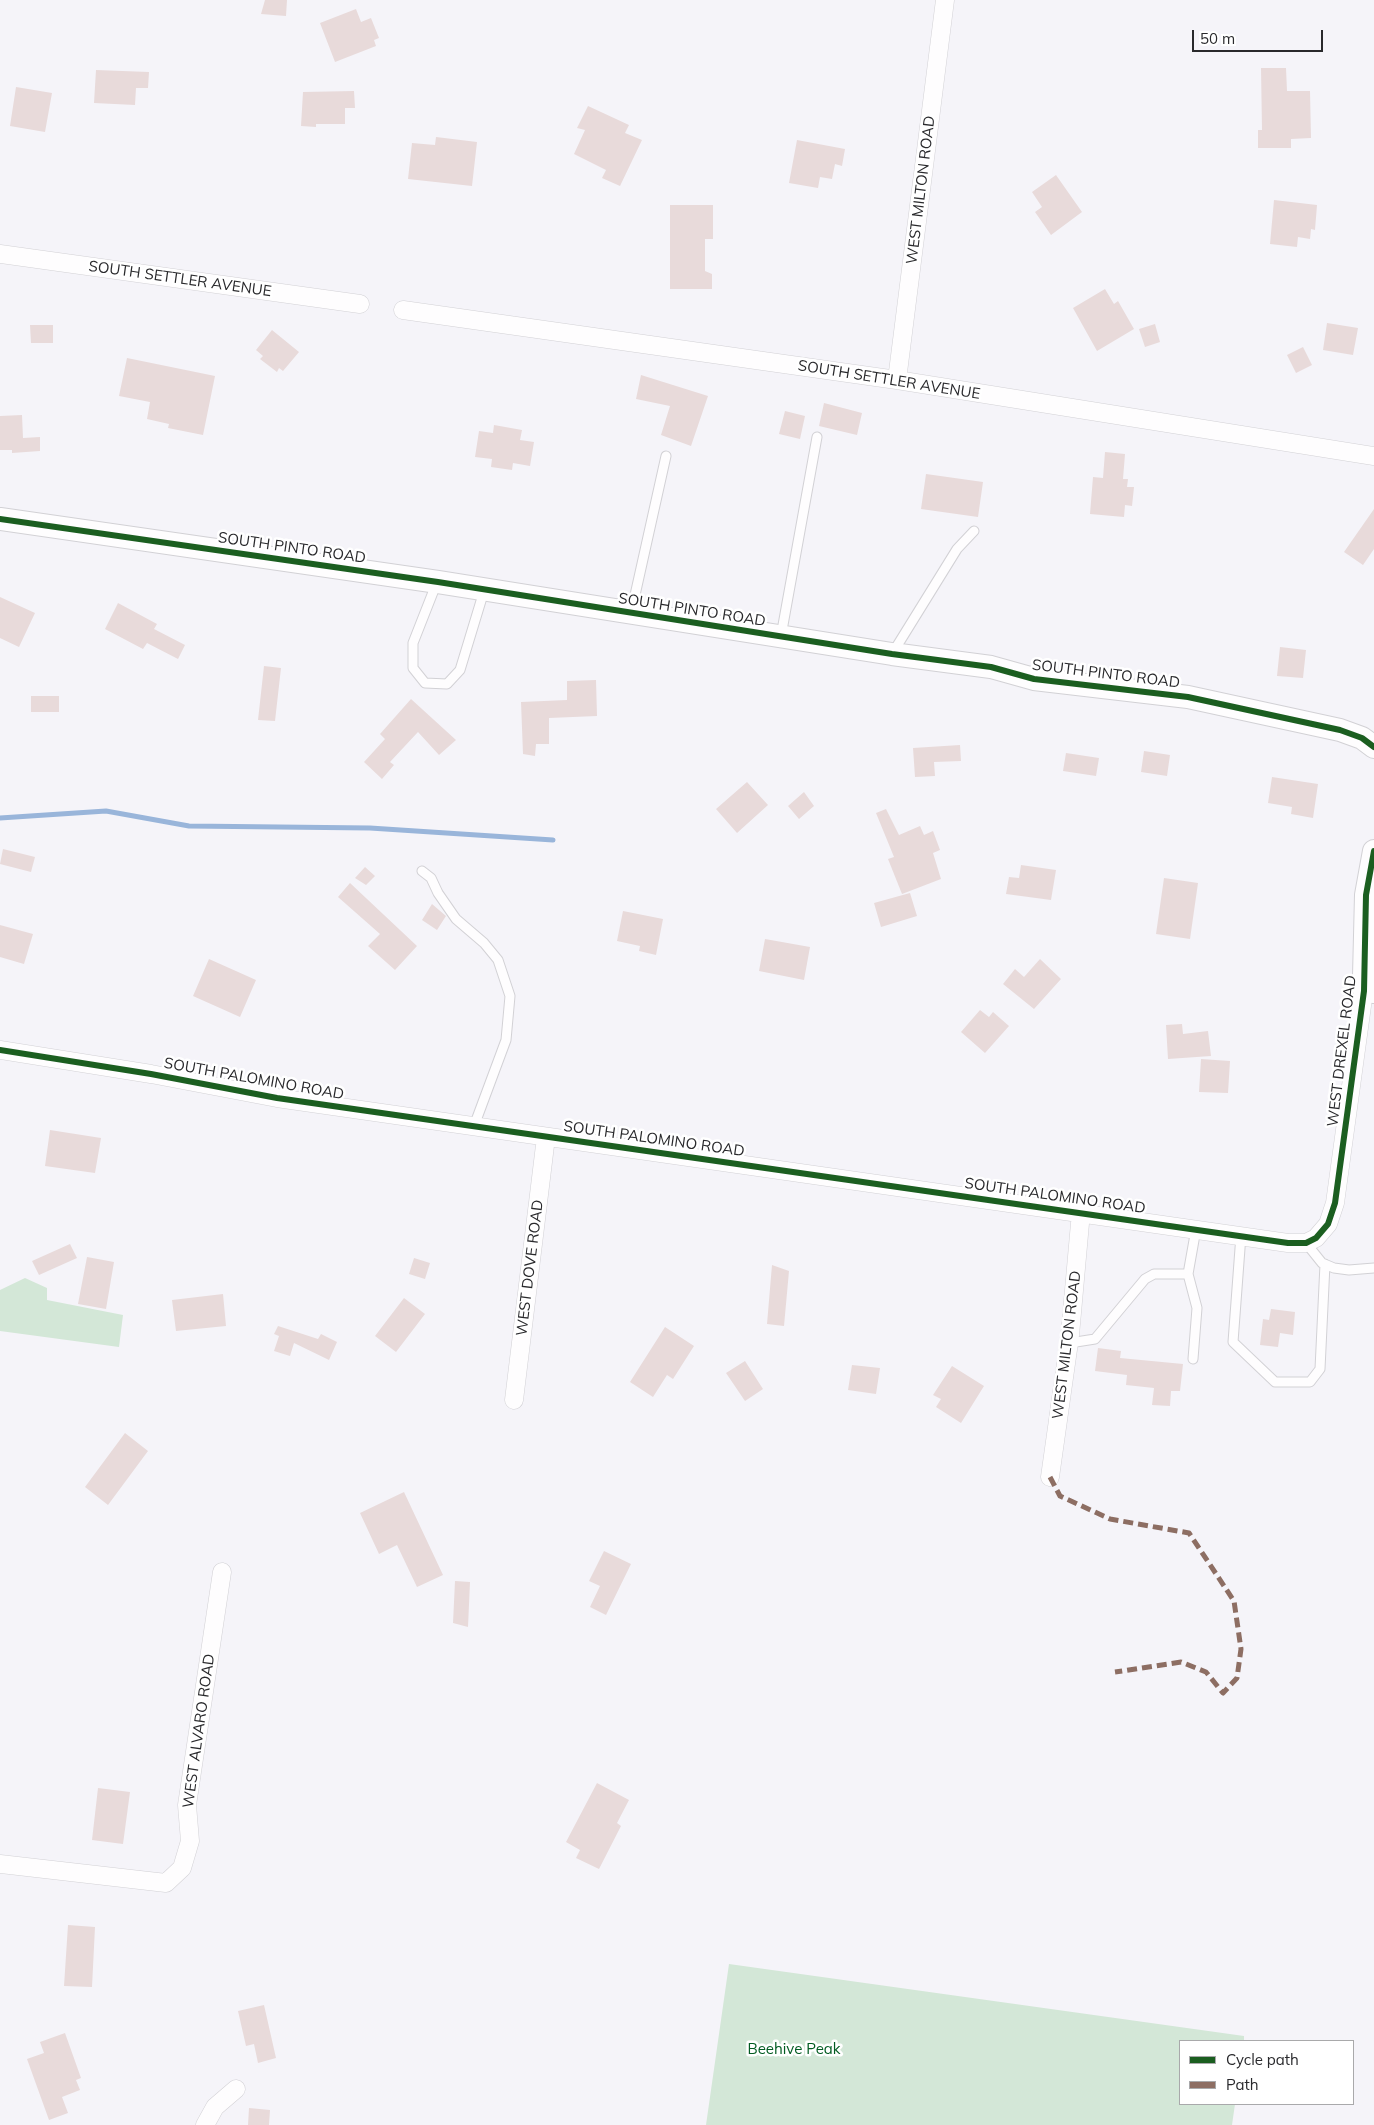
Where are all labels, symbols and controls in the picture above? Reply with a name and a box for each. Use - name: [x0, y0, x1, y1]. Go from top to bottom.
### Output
- scale bar: [1194, 20, 1325, 52]
- text: 50 m: [1200, 29, 1235, 48]
- street label: WEST MILTON ROAD: [903, 115, 939, 265]
- street label: SOUTH SETTLER AVENUE: [87, 257, 273, 301]
- street label: SOUTH SETTLER AVENUE: [797, 357, 981, 403]
- street label: SOUTH PINTO ROAD: [217, 529, 367, 567]
- street label: SOUTH PINTO ROAD: [617, 589, 767, 631]
- street label: SOUTH PINTO ROAD: [1031, 656, 1181, 692]
- street label: WEST DREXEL ROAD: [1324, 974, 1360, 1128]
- street label: SOUTH PALOMINO ROAD: [162, 1054, 346, 1104]
- street label: SOUTH PALOMINO ROAD: [562, 1117, 746, 1161]
- street label: SOUTH PALOMINO ROAD: [963, 1174, 1147, 1218]
- street label: WEST DOVE ROAD: [513, 1199, 547, 1337]
- street label: WEST MILTON ROAD: [1049, 1270, 1085, 1420]
- street label: WEST ALVARO ROAD: [179, 1653, 219, 1809]
- park label: Beehive Peak: [747, 2040, 841, 2058]
- legend: [1179, 2040, 1354, 2105]
- text: Cycle path: [1226, 2050, 1299, 2069]
- text: Path: [1226, 2075, 1258, 2094]

